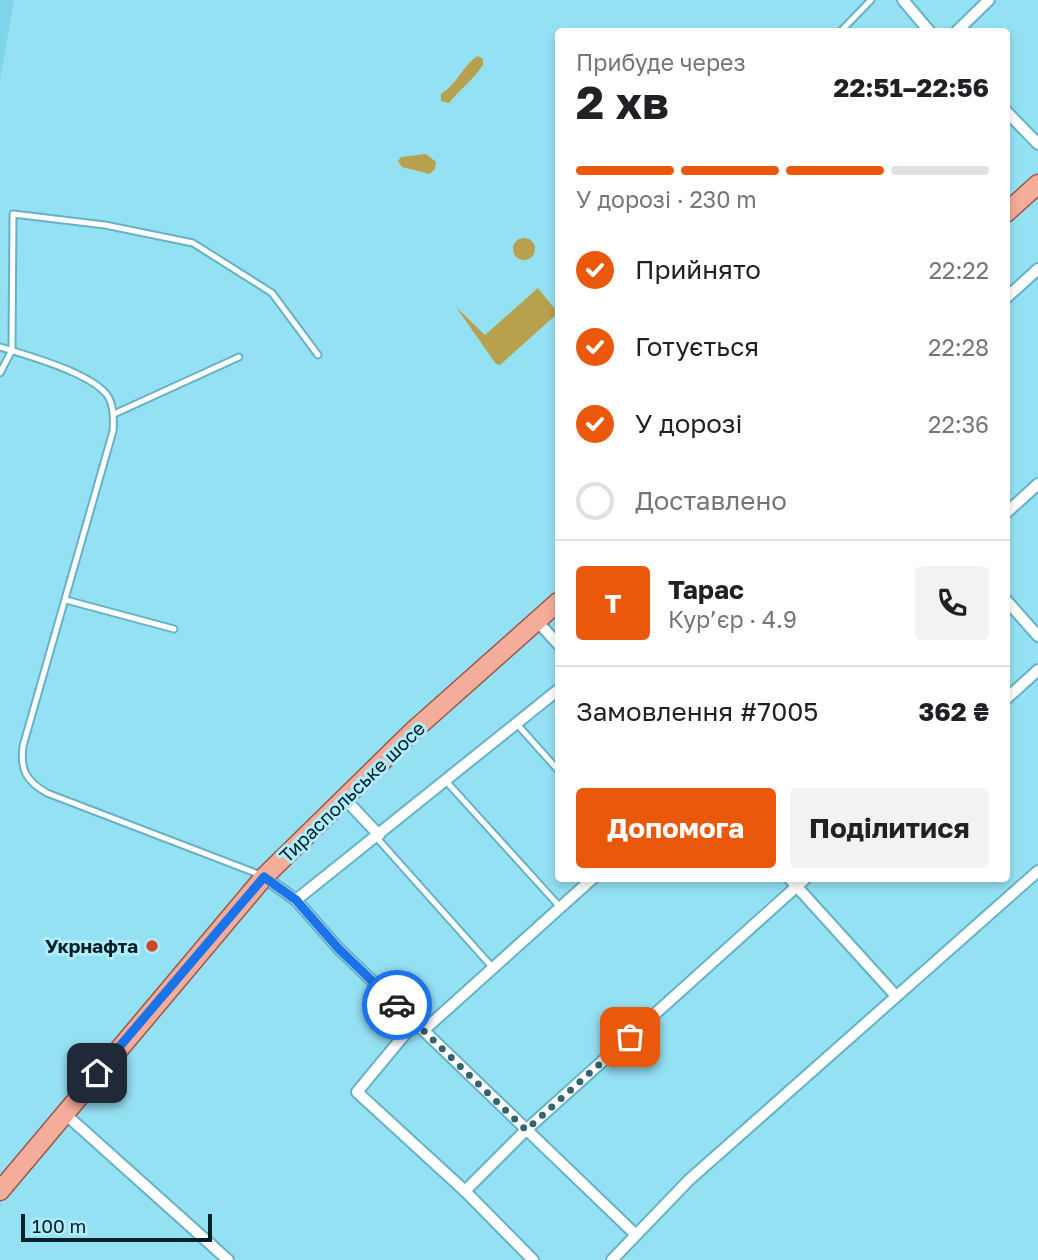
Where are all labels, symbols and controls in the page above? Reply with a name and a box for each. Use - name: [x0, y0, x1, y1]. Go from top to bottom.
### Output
- text: Прибуде через: [576, 48, 746, 76]
- text: 22:51–22:56: [834, 72, 989, 103]
- text: 2 хв: [576, 74, 669, 129]
- text: У дорозі · 230 m: [576, 185, 757, 213]
- icon: check: [576, 251, 614, 289]
- text: Прийнято: [635, 254, 761, 285]
- text: 22:22: [929, 256, 989, 284]
- icon: check: [576, 328, 614, 366]
- text: Готується: [635, 331, 759, 362]
- text: 22:28: [928, 333, 989, 361]
- icon: check: [576, 405, 614, 443]
- text: У дорозі: [635, 408, 742, 439]
- text: 22:36: [928, 410, 989, 438]
- text: Доставлено: [635, 485, 787, 516]
- button: phone: [915, 566, 989, 640]
- text: Тарас: [668, 574, 744, 605]
- text: Т: [605, 588, 621, 619]
- text: Кур’єр · 4.9: [668, 605, 797, 633]
- text: Замовлення #7005: [576, 696, 818, 727]
- text: 362 ₴: [918, 696, 989, 727]
- street label: Тираспольське шосе: [274, 716, 429, 867]
- button: Допомога: [576, 788, 776, 868]
- button: Поділитися: [790, 788, 989, 868]
- place label: Укрнафта: [45, 934, 138, 957]
- marker: Укрнафта: [144, 938, 160, 954]
- courier: [362, 970, 432, 1040]
- icon: car: [378, 986, 416, 1024]
- pin: [600, 1007, 660, 1067]
- icon: bag: [611, 1018, 649, 1056]
- pin: [67, 1043, 127, 1103]
- icon: home: [78, 1054, 116, 1092]
- scale bar: [21, 1211, 212, 1243]
- text: 100 m: [32, 1214, 86, 1237]

